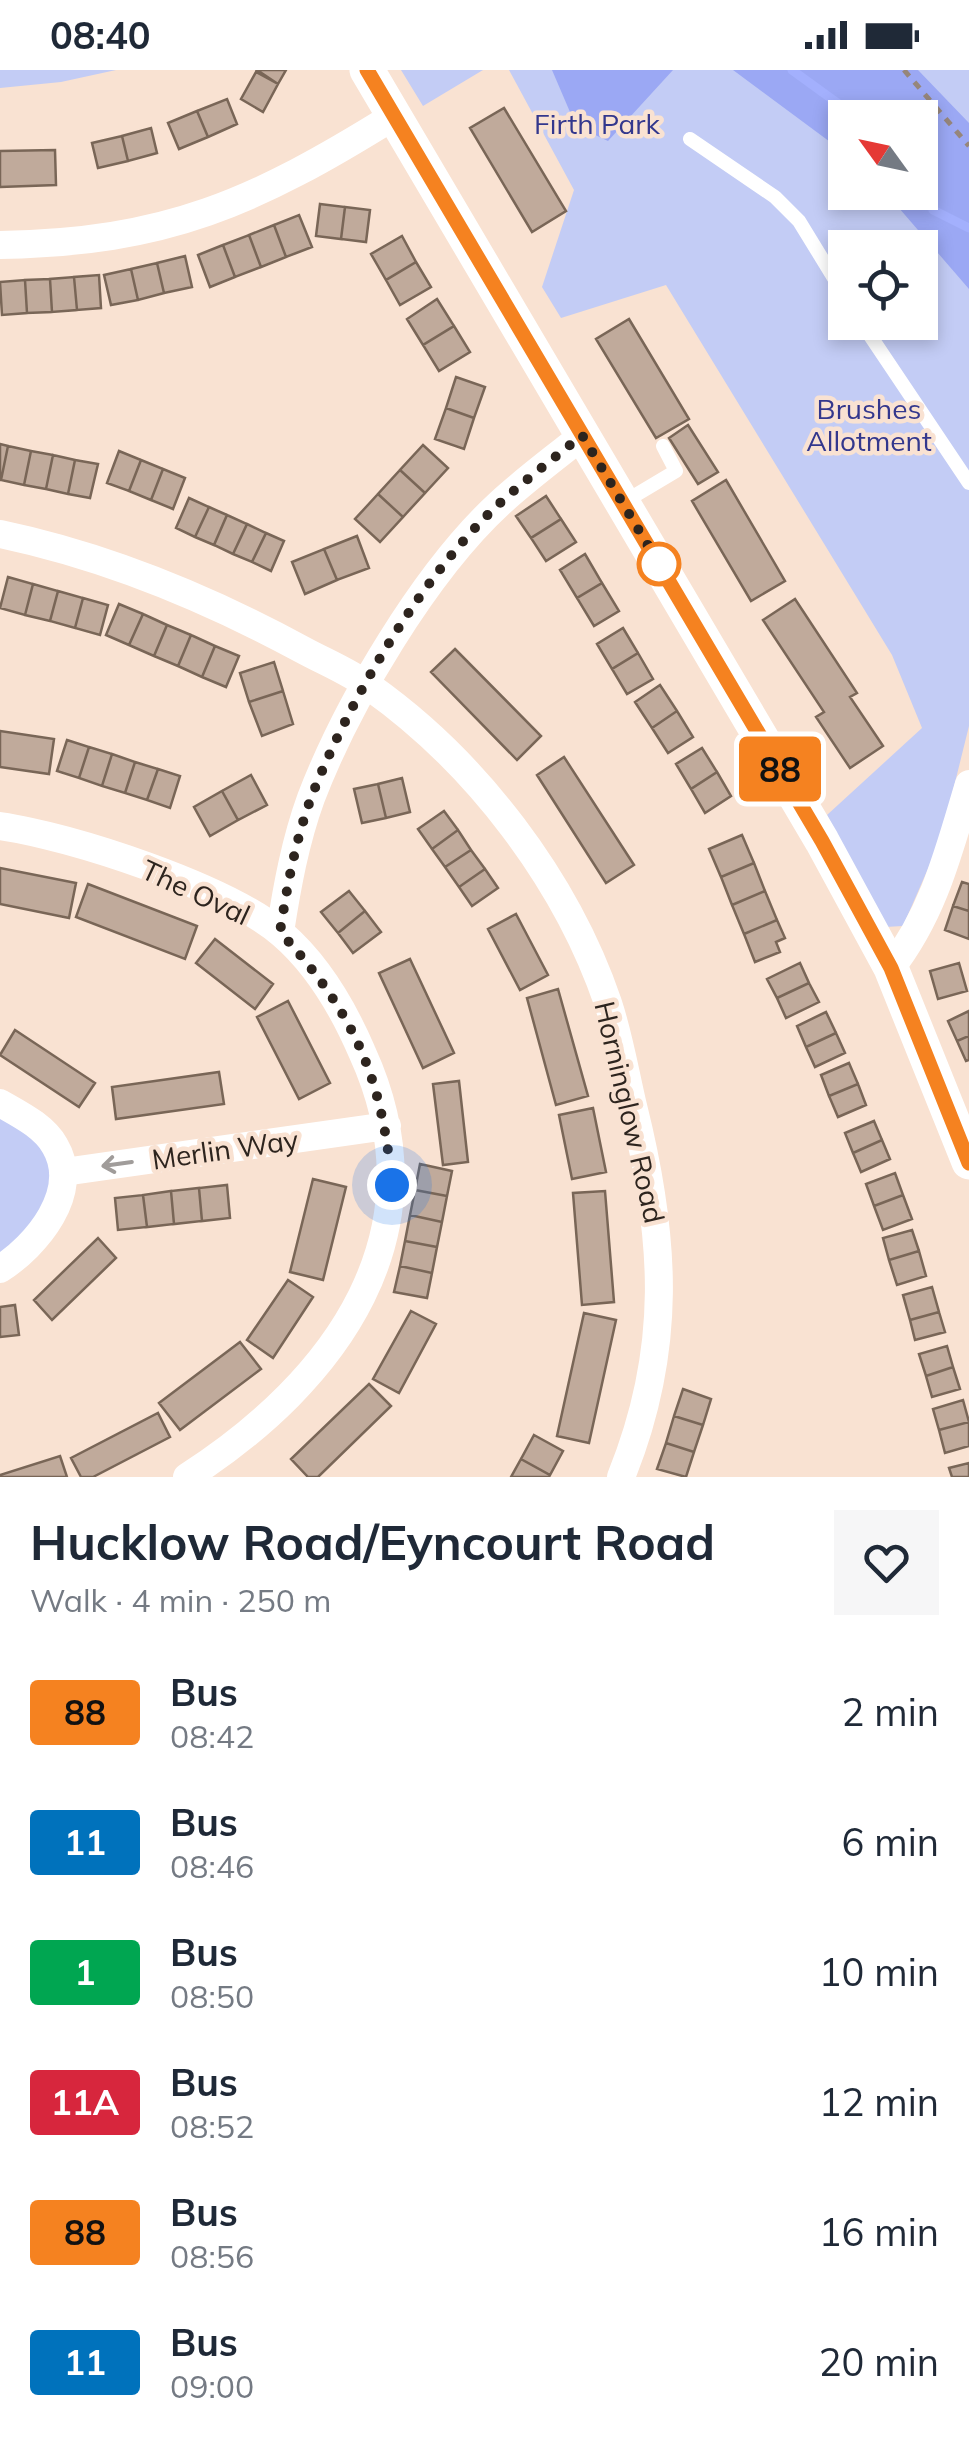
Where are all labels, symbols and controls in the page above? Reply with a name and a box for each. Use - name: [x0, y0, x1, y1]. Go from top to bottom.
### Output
- text: 08:40: [50, 11, 151, 59]
- north arrow: [828, 100, 938, 210]
- map controls: [828, 100, 938, 340]
- park label: Firth Park: [534, 106, 660, 141]
- button: locate: [828, 230, 938, 340]
- park label: Brushes Allotment: [806, 391, 932, 458]
- unlabelled marker: [638, 543, 680, 585]
- line badge: 88: [735, 736, 825, 802]
- text: 88: [759, 747, 801, 791]
- street label: The Oval: [136, 852, 256, 932]
- street label: Horninglow Road: [587, 998, 673, 1226]
- street label: Merlin Way: [150, 1121, 301, 1177]
- one-way arrow: [101, 1156, 133, 1174]
- your location: [367, 1160, 417, 1210]
- button: heart: [834, 1510, 939, 1615]
- text: Hucklow Road/Eyncourt Road: [30, 1512, 715, 1572]
- text: Walk · 4 min · 250 m: [30, 1580, 331, 1620]
- text: Bus: [170, 1668, 238, 1716]
- text: 2 min: [842, 1688, 939, 1736]
- text: 88: [64, 1690, 106, 1734]
- text: 08:42: [170, 1716, 254, 1756]
- text: Bus: [170, 1798, 238, 1846]
- text: 6 min: [842, 1818, 939, 1866]
- text: 11: [64, 1820, 106, 1864]
- text: 08:46: [170, 1846, 254, 1886]
- text: Bus: [170, 1928, 238, 1976]
- text: 10 min: [819, 1948, 939, 1996]
- text: 1: [74, 1950, 96, 1994]
- text: 08:50: [170, 1976, 254, 2016]
- text: Bus: [170, 2058, 238, 2106]
- text: 12 min: [819, 2078, 939, 2126]
- text: 11A: [51, 2080, 119, 2124]
- text: 08:52: [170, 2106, 254, 2146]
- text: Bus: [170, 2188, 238, 2236]
- text: 16 min: [819, 2208, 939, 2256]
- text: 88: [64, 2210, 106, 2254]
- text: 08:56: [170, 2236, 254, 2276]
- text: Bus: [170, 2318, 238, 2366]
- text: 20 min: [819, 2338, 939, 2386]
- text: 11: [64, 2340, 106, 2384]
- text: 09:00: [170, 2366, 254, 2406]

